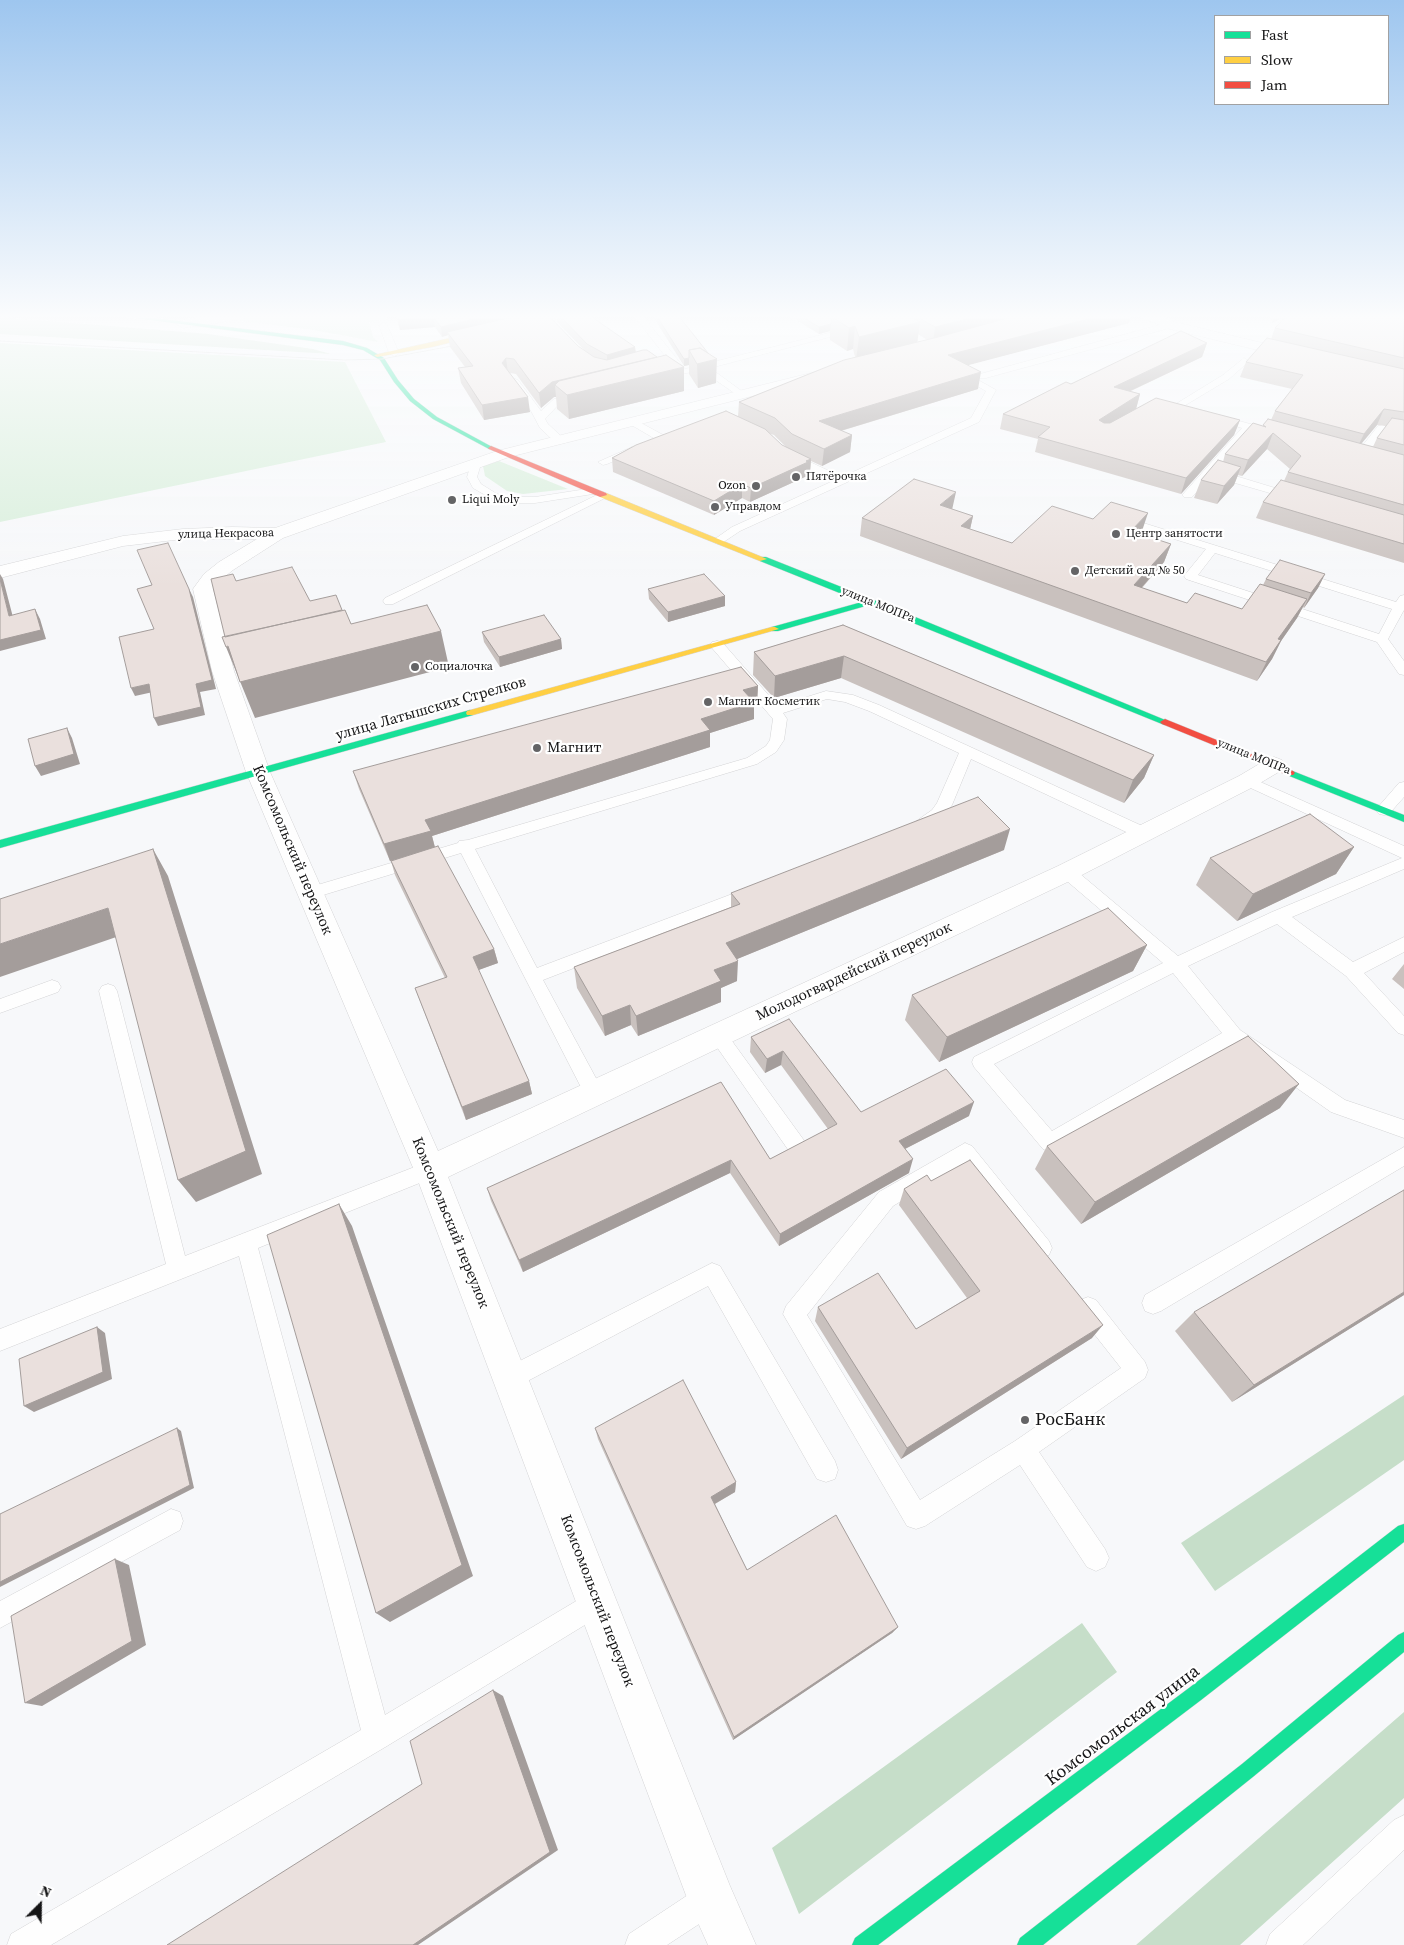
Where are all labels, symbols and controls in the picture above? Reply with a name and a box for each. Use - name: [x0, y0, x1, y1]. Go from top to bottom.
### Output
- legend: [1214, 15, 1389, 105]
- text: Fast: [1261, 24, 1288, 45]
- text: Slow: [1261, 49, 1293, 70]
- text: Jam: [1261, 74, 1287, 95]
- place label: Пятёрочка: [806, 470, 867, 484]
- marker: Пятёрочка: [790, 471, 802, 483]
- place label: Ozon: [718, 479, 746, 493]
- marker: Ozon: [750, 480, 762, 492]
- place label: Liqui Moly: [462, 493, 519, 507]
- marker: Liqui Moly: [446, 494, 458, 506]
- place label: Управдом: [725, 500, 781, 514]
- marker: Управдом: [709, 501, 721, 513]
- street label: улица Некрасова: [178, 526, 274, 542]
- place label: Центр занятости: [1126, 527, 1223, 541]
- marker: Центр занятости: [1110, 528, 1122, 540]
- place label: Детский сад № 50: [1085, 564, 1185, 578]
- marker: Детский сад № 50: [1069, 565, 1081, 577]
- street label: улица МОПРа: [839, 584, 917, 626]
- place label: Социалочка: [425, 660, 493, 674]
- marker: Социалочка: [409, 661, 421, 673]
- street label: улица Латышских Стрелков: [334, 673, 528, 745]
- place label: Магнит Косметик: [718, 695, 820, 709]
- marker: Магнит Косметик: [702, 696, 714, 708]
- street label: улица МОПРа: [1215, 736, 1293, 778]
- place label: Магнит: [547, 739, 601, 757]
- marker: Магнит: [531, 742, 543, 754]
- street label: Комсомольский переулок: [248, 762, 336, 938]
- street label: Молодогвардейский переулок: [753, 919, 955, 1025]
- street label: Комсомольский переулок: [407, 1135, 493, 1311]
- place label: РосБанк: [1035, 1409, 1105, 1431]
- marker: РосБанк: [1019, 1414, 1031, 1426]
- street label: Комсомольский переулок: [556, 1513, 638, 1689]
- street label: Комсомольская улица: [1042, 1661, 1204, 1791]
- north arrow: [15, 1880, 65, 1930]
- text: N: [37, 1880, 54, 1902]

